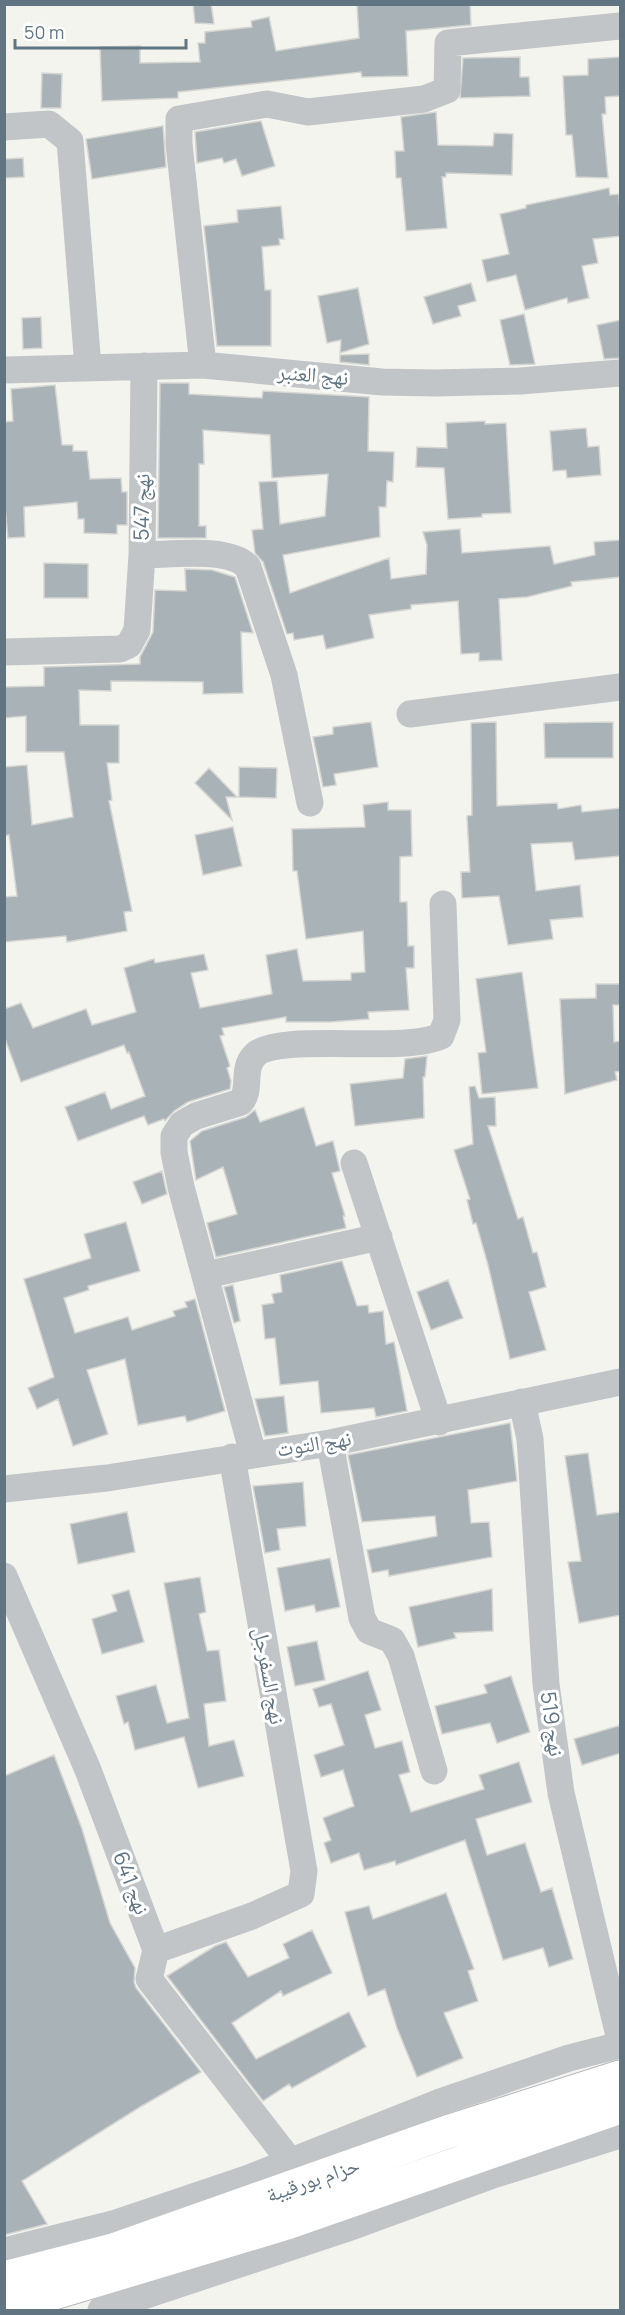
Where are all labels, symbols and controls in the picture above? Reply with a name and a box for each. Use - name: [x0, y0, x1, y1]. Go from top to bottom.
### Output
- scale bar: [15, 12, 186, 50]
- text: 50 m: [24, 20, 64, 44]
- street label: نهج العنبر: [276, 357, 350, 391]
- street label: نهج 547: [126, 473, 156, 541]
- street label: نهج التوت: [275, 1423, 353, 1463]
- street label: نهج السفرجل: [248, 1625, 292, 1726]
- street label: نهج 519: [535, 1690, 571, 1758]
- street label: نهج 641: [107, 1847, 157, 1918]
- street label: حزام بورقيبة: [262, 2150, 363, 2209]

